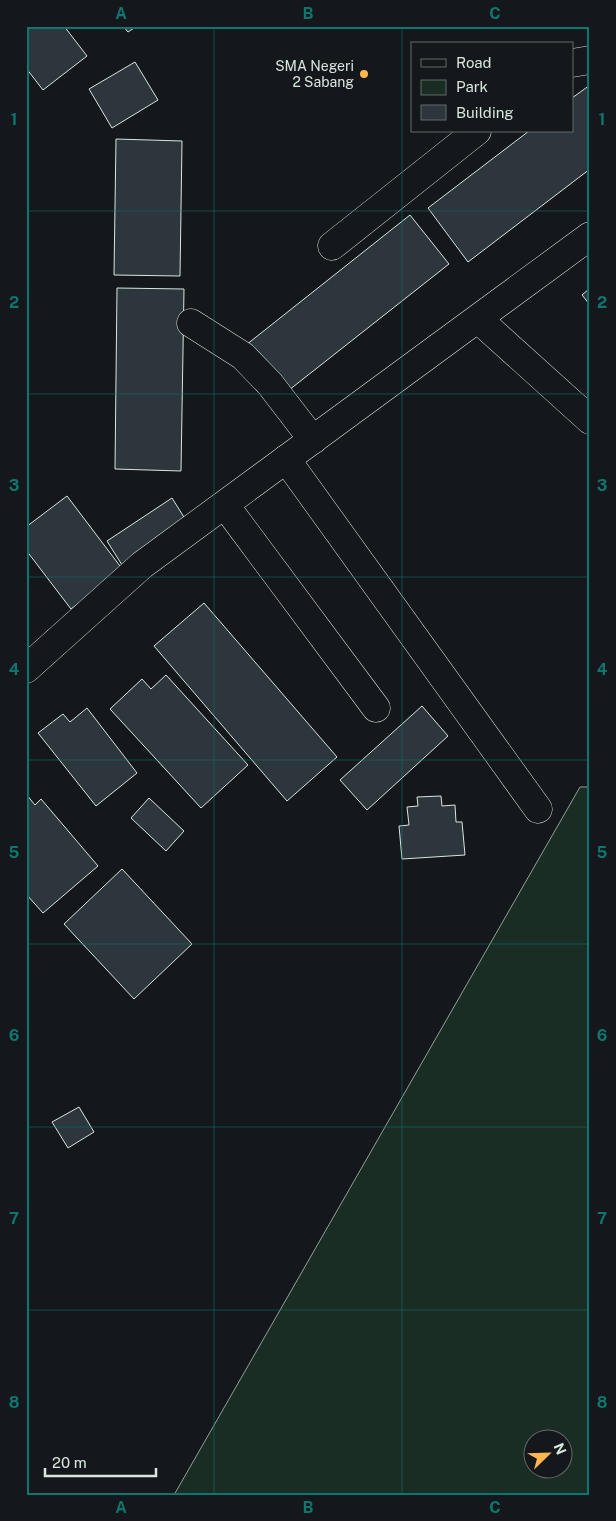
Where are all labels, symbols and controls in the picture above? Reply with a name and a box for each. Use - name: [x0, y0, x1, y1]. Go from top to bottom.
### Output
- text: A: [115, 4, 127, 23]
- text: B: [303, 4, 314, 23]
- text: C: [489, 4, 501, 23]
- legend: [411, 42, 574, 132]
- text: Road: [456, 54, 492, 71]
- place label: SMA Negeri 2 Sabang: [275, 58, 354, 90]
- marker: SMA Negeri 2 Sabang: [358, 68, 370, 80]
- text: Park: [456, 78, 488, 95]
- text: Building: [456, 104, 514, 121]
- text: 1: [11, 110, 17, 129]
- text: 1: [599, 110, 605, 129]
- text: 2: [9, 293, 19, 312]
- text: 2: [597, 293, 607, 312]
- text: 3: [9, 476, 19, 495]
- text: 3: [597, 476, 607, 495]
- text: 4: [9, 660, 20, 679]
- text: 4: [597, 660, 608, 679]
- text: 5: [9, 843, 20, 862]
- text: 5: [597, 843, 608, 862]
- text: 6: [9, 1026, 19, 1045]
- text: 6: [597, 1026, 607, 1045]
- text: 7: [9, 1209, 19, 1228]
- text: 7: [597, 1209, 607, 1228]
- text: 8: [9, 1393, 20, 1412]
- text: 8: [597, 1393, 608, 1412]
- north arrow: [524, 1428, 574, 1478]
- text: N: [550, 1441, 569, 1457]
- scale bar: [45, 1446, 156, 1478]
- text: 20 m: [52, 1454, 87, 1471]
- text: A: [115, 1498, 127, 1517]
- text: B: [303, 1498, 314, 1517]
- text: C: [489, 1498, 501, 1517]

